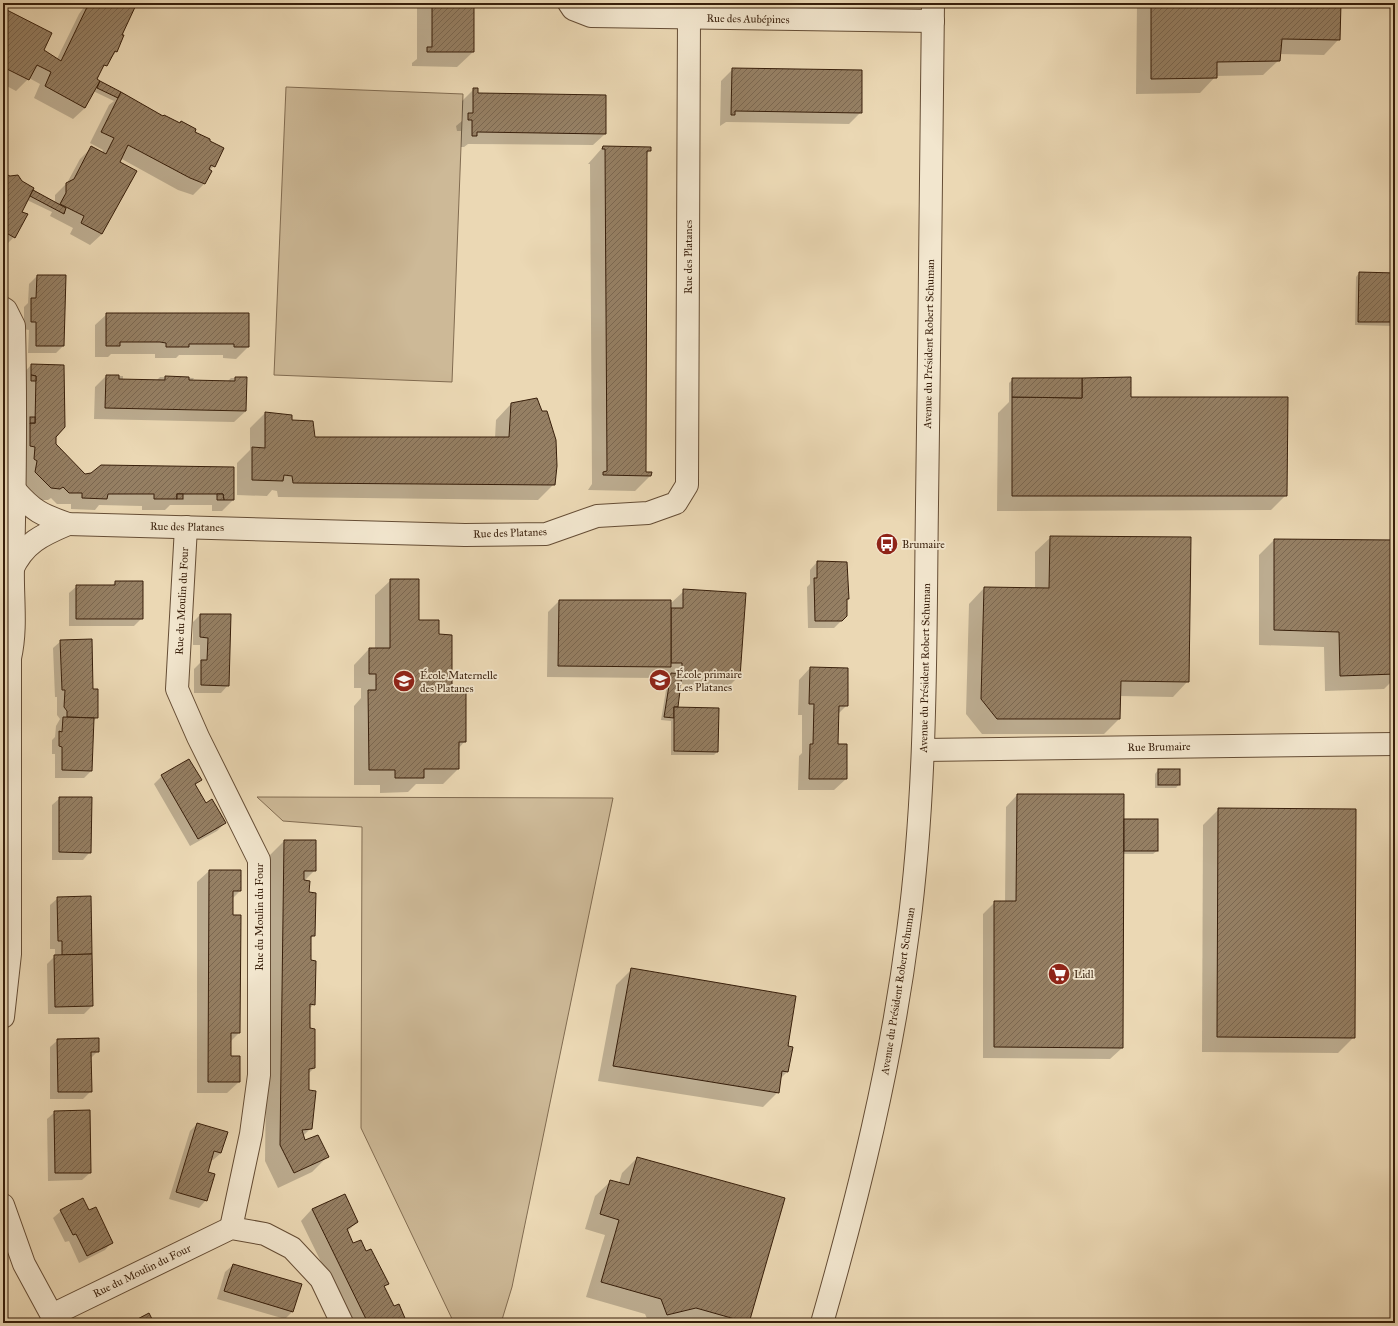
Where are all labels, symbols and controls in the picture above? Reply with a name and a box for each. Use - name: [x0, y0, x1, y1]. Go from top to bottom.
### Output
- street label: Rue des Aubépines: [706, 12, 790, 26]
- street label: Rue des Platanes: [682, 220, 695, 294]
- street label: Avenue du Président Robert Schuman: [921, 259, 937, 430]
- street label: Rue des Platanes: [150, 520, 224, 534]
- street label: Rue des Platanes: [473, 525, 547, 541]
- bus stop icon: Brumaire: [874, 531, 900, 557]
- place label: Brumaire: [902, 538, 945, 551]
- street label: Rue du Moulin du Four: [173, 546, 191, 655]
- street label: Avenue du Président Robert Schuman: [917, 583, 933, 754]
- school or university icon: École primaire Les Platanes: [647, 667, 673, 693]
- place label: École primaire Les Platanes: [676, 667, 743, 694]
- school or university icon: École Maternelle des Platanes: [391, 668, 417, 694]
- place label: École Maternelle des Platanes: [420, 668, 498, 695]
- street label: Rue Brumaire: [1127, 740, 1191, 754]
- street label: Rue du Moulin du Four: [253, 862, 266, 971]
- street label: Avenue du Président Robert Schuman: [878, 906, 918, 1077]
- supermarket icon: Lidl: [1046, 961, 1072, 987]
- place label: Lidl: [1074, 968, 1094, 981]
- street label: Rue du Moulin du Four: [91, 1241, 194, 1300]

